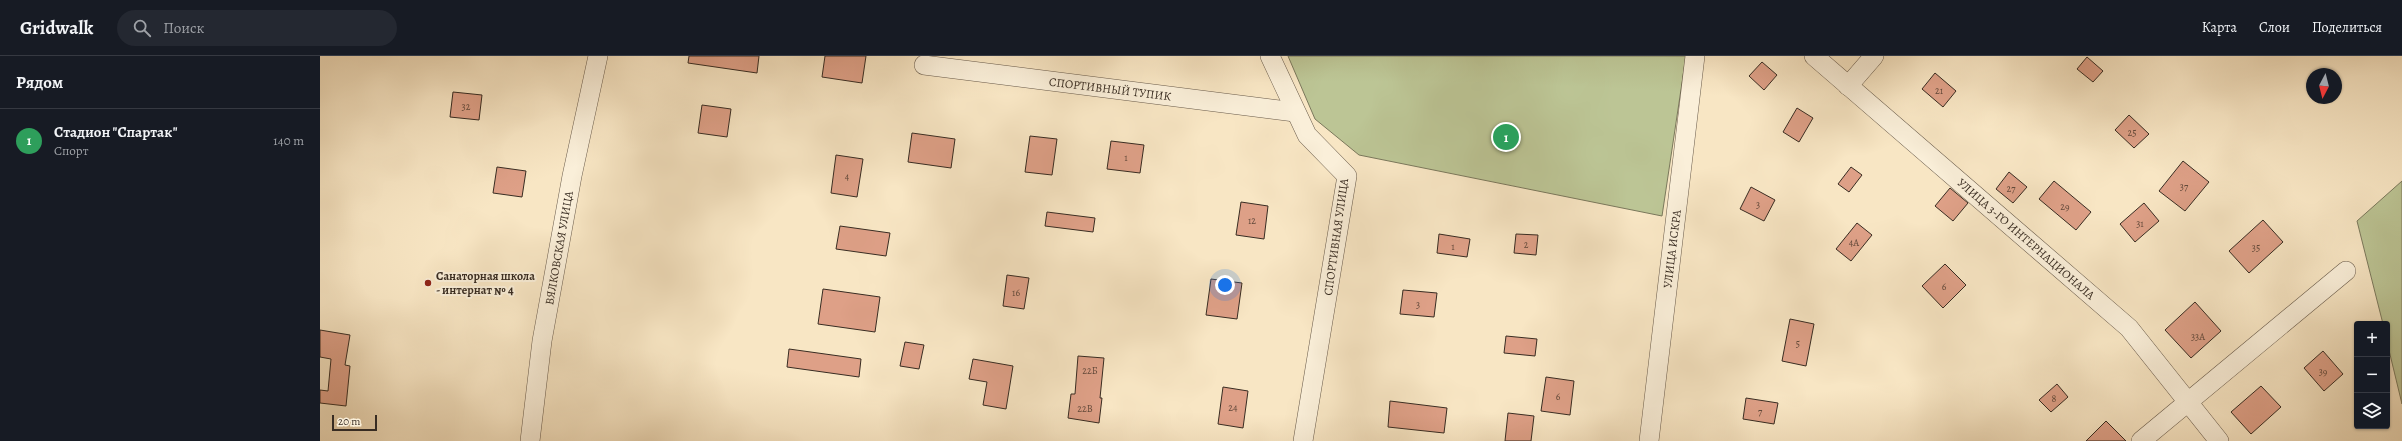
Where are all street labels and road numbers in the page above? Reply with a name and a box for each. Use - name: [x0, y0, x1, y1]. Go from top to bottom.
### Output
- street label: СПОРТИВНЫЙ ТУПИК: [1048, 74, 1172, 104]
- street label: УЛИЦА 3-ГО ИНТЕРНАЦИОНАЛА: [1954, 175, 2099, 304]
- street label: СПОРТИВНАЯ УЛИЦА: [1320, 176, 1352, 297]
- street label: ВЯЛКОВСКАЯ УЛИЦА: [541, 189, 577, 306]
- street label: УЛИЦА ИСКРА: [1659, 208, 1685, 289]

